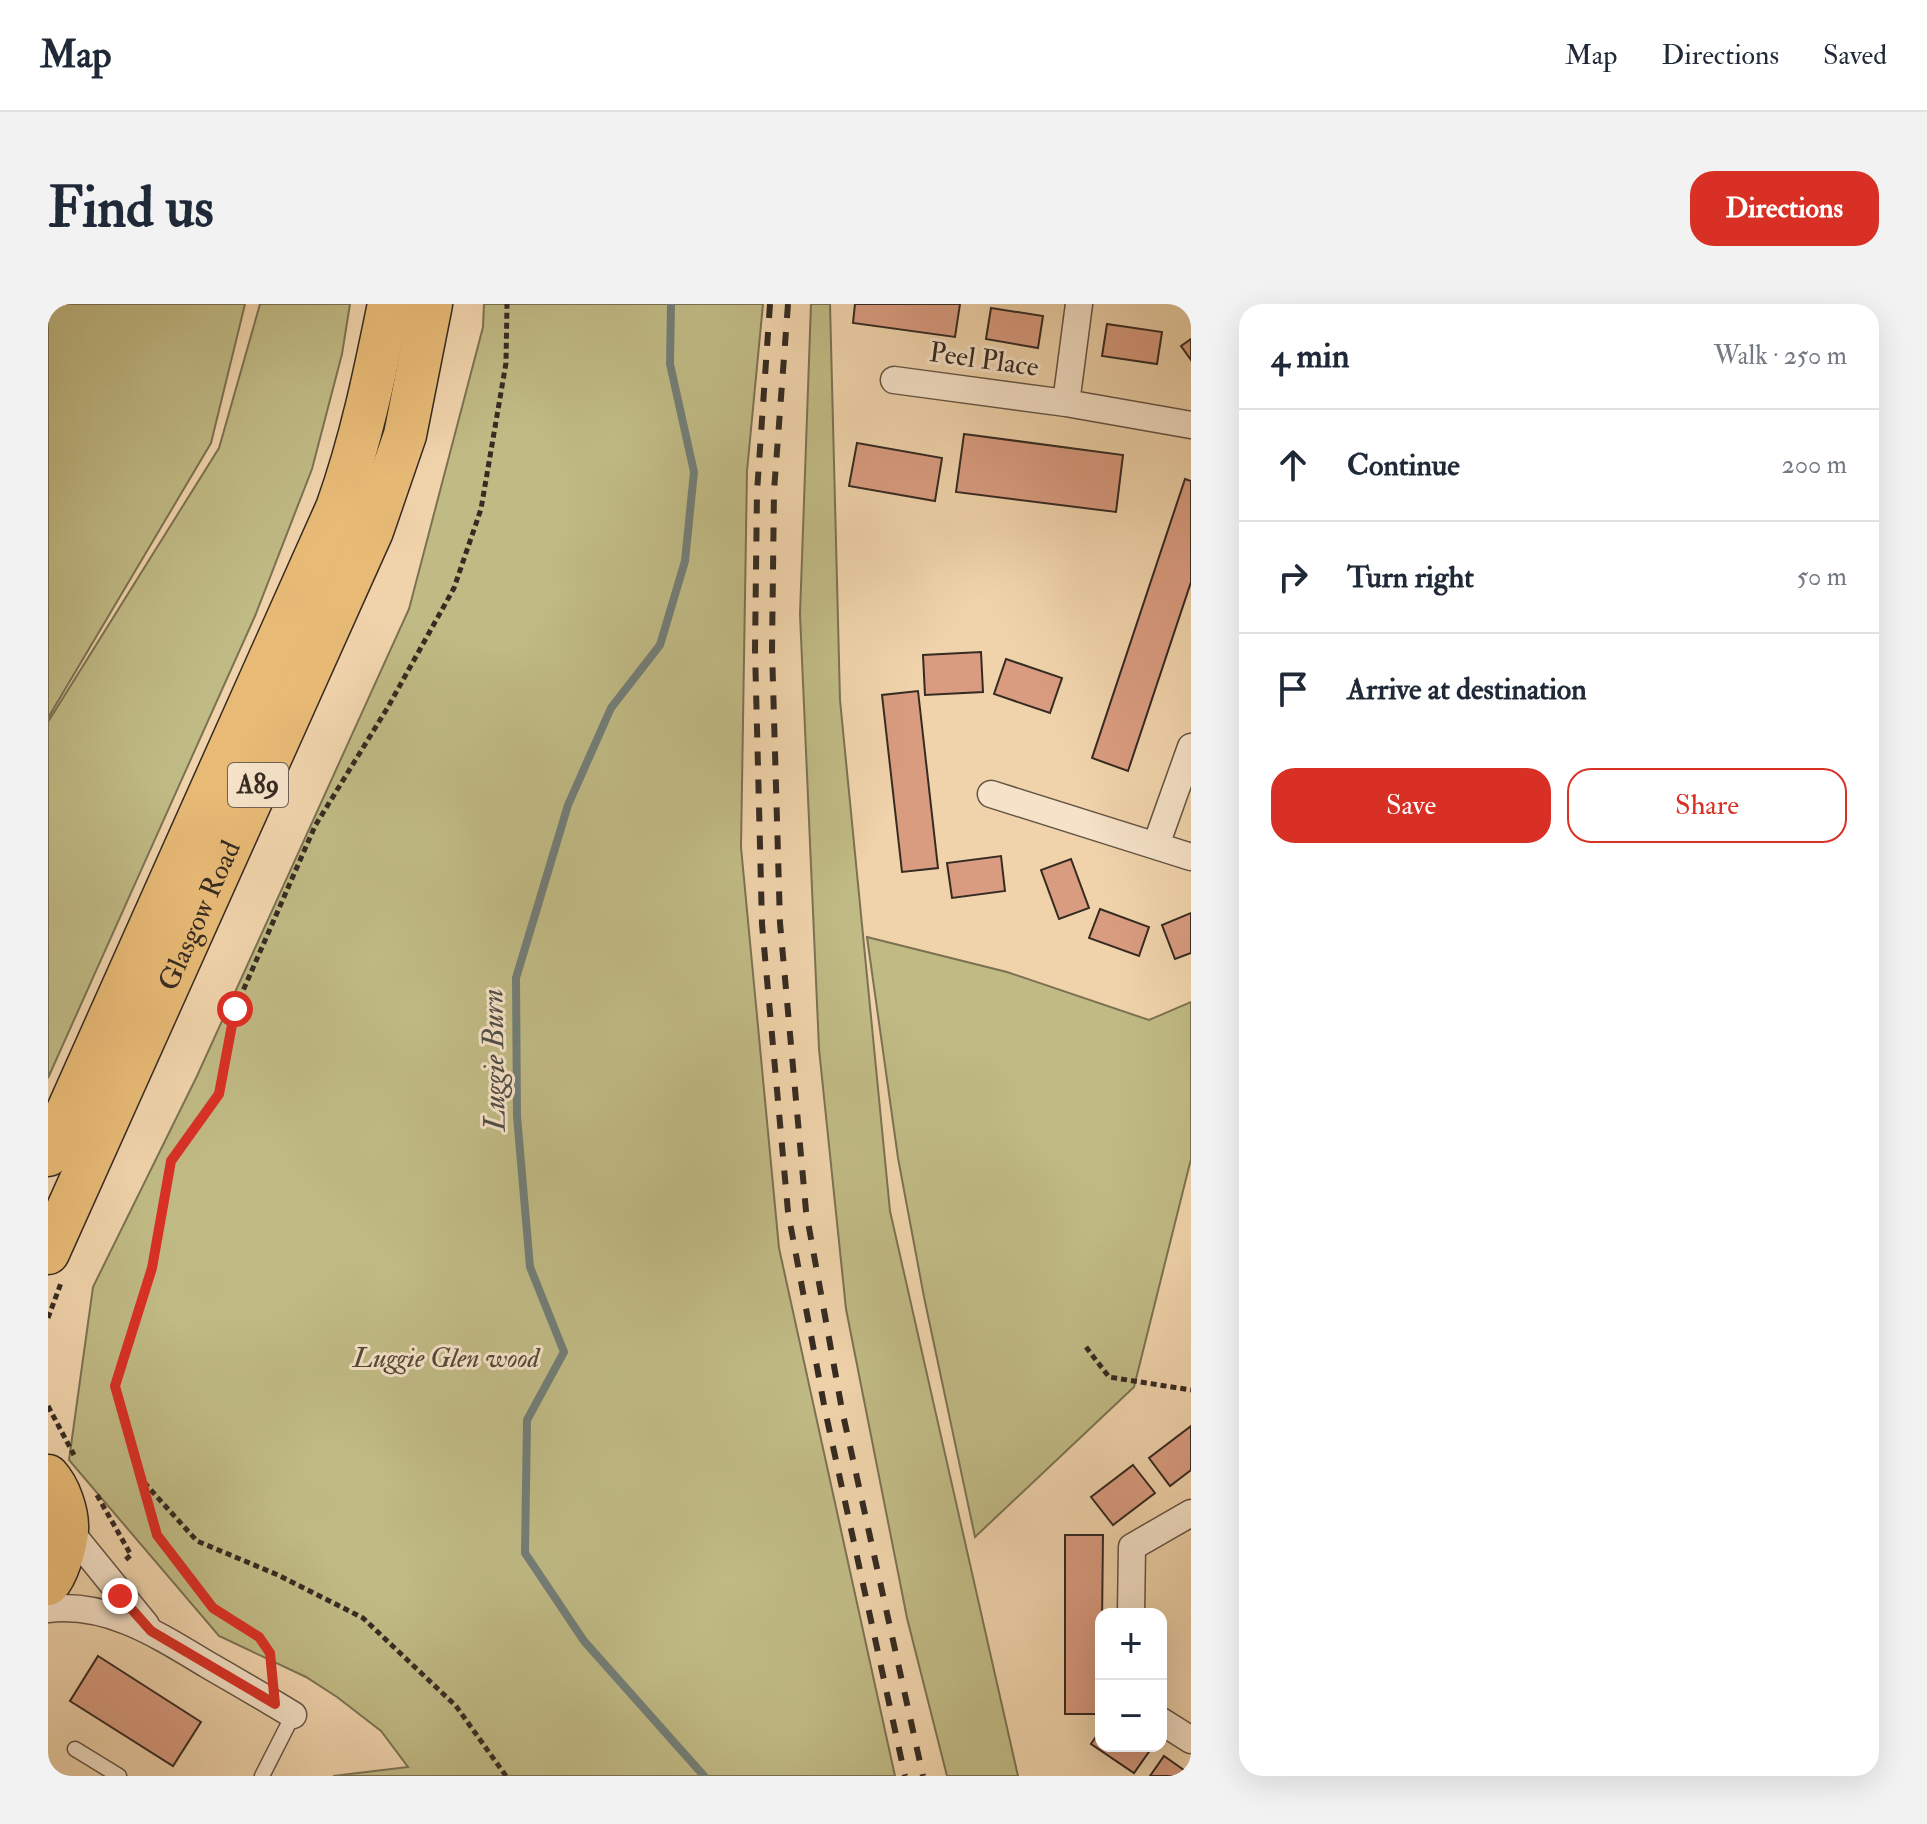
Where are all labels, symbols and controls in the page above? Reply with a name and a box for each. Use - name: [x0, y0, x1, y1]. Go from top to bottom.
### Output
- text: Map: [40, 31, 111, 79]
- text: Map: [1565, 38, 1618, 73]
- text: Directions: [1662, 38, 1779, 73]
- text: Saved: [1823, 38, 1887, 73]
- button: Directions: [1690, 171, 1879, 246]
- text: Find us: [48, 173, 214, 244]
- street label: Peel Place: [927, 335, 1041, 385]
- text: 4 min: [1271, 335, 1349, 378]
- text: Walk · 250 m: [1714, 340, 1847, 372]
- icon: ahead: [1271, 443, 1315, 487]
- text: Continue: [1347, 447, 1460, 484]
- text: 200 m: [1782, 449, 1847, 481]
- icon: right: [1271, 555, 1315, 599]
- text: Turn right: [1347, 559, 1474, 596]
- text: 50 m: [1797, 561, 1847, 593]
- icon: arrive: [1271, 667, 1315, 711]
- text: Arrive at destination: [1347, 671, 1587, 708]
- road number: A89: [228, 763, 288, 807]
- button: Save: [1271, 768, 1551, 843]
- button: Share: [1567, 768, 1847, 843]
- street label: Glasgow Road: [151, 835, 248, 996]
- water label: Luggie Burn: [474, 988, 514, 1133]
- route start: [217, 991, 253, 1027]
- park label: Luggie Glen wood: [352, 1341, 542, 1376]
- route end: [102, 1578, 138, 1614]
- map controls: [1095, 1608, 1167, 1752]
- button: +: [1095, 1608, 1167, 1680]
- button: −: [1095, 1680, 1167, 1752]

